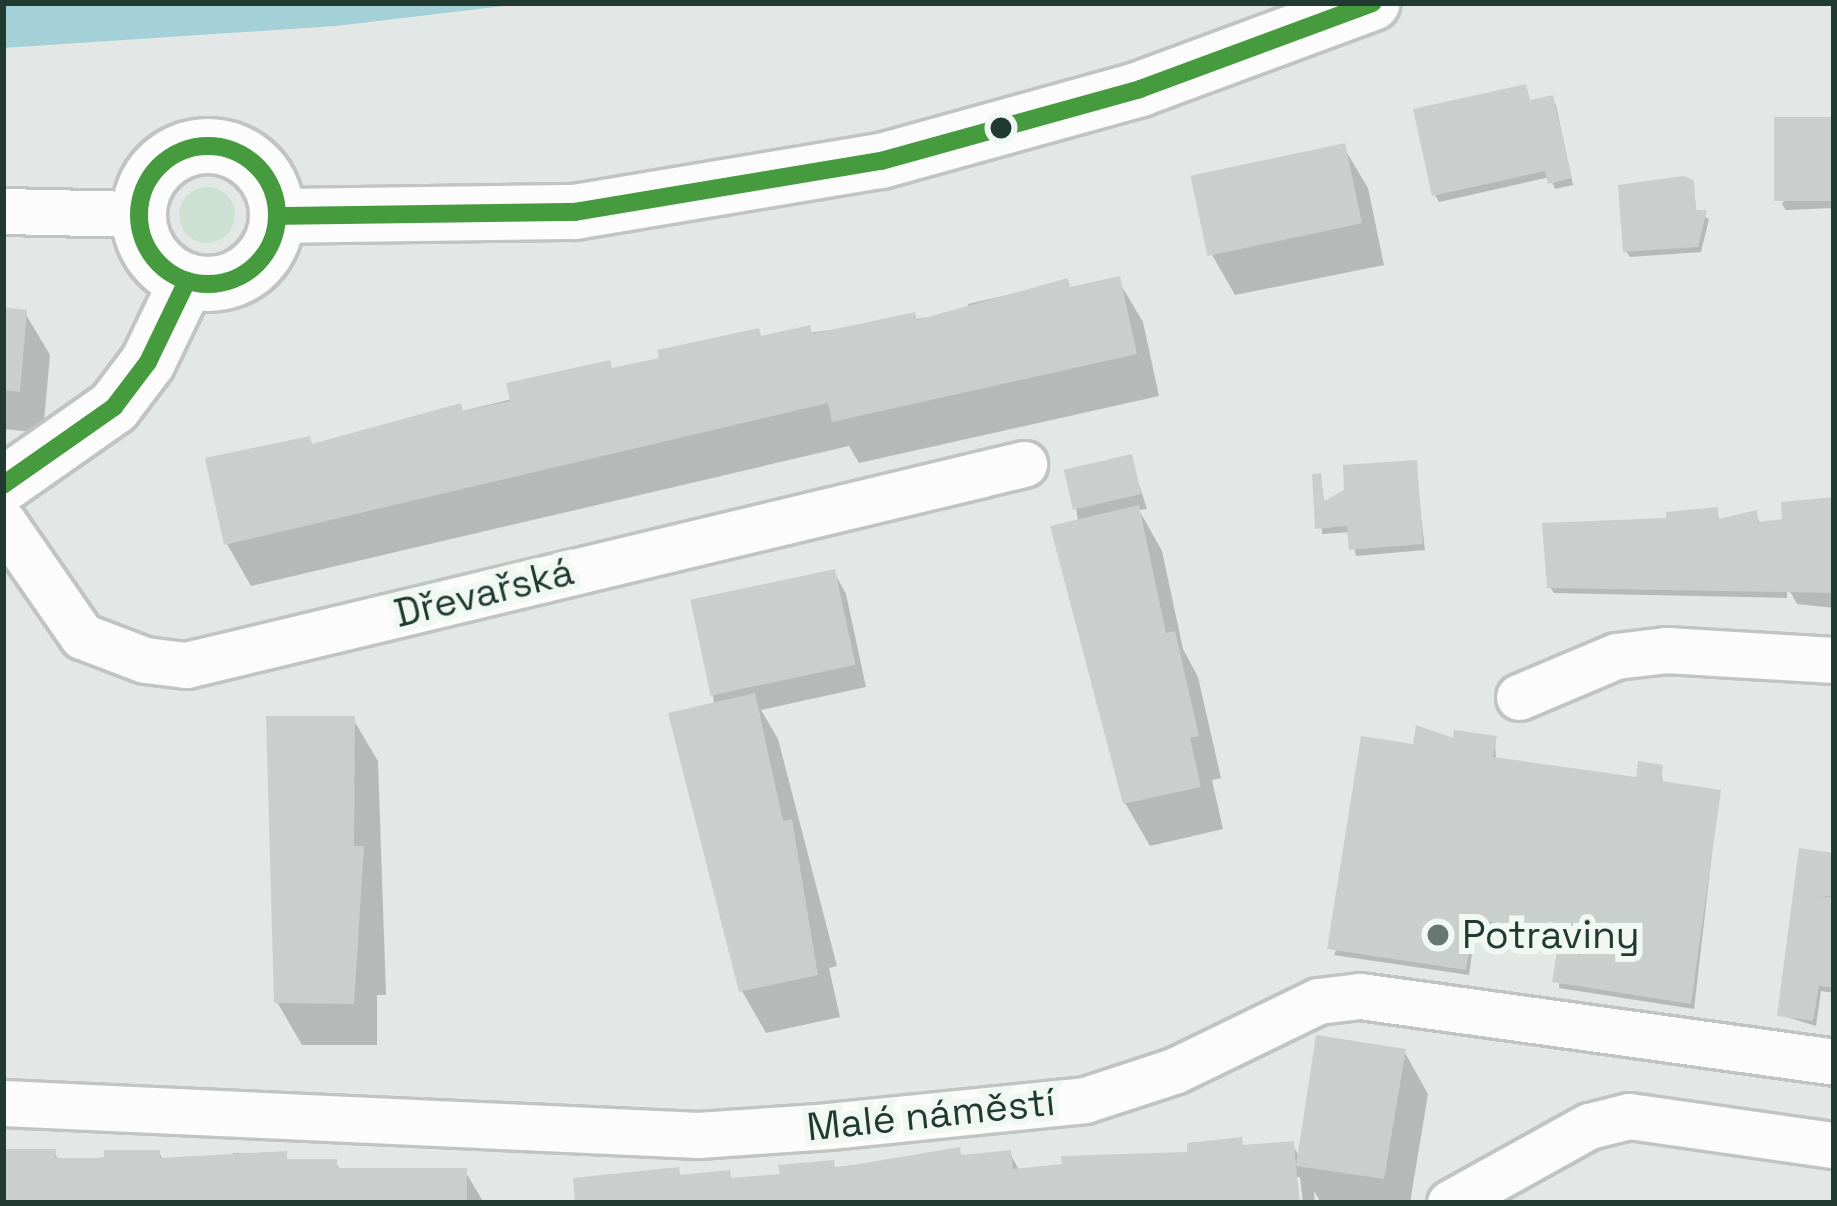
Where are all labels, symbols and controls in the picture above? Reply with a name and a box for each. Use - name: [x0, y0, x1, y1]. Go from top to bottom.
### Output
- unlabelled marker: [990, 117, 1012, 139]
- street label: Dřevařská: [390, 548, 578, 638]
- place label: Potraviny: [1462, 912, 1640, 958]
- marker: Potraviny: [1425, 922, 1451, 948]
- street label: Malé náměstí: [805, 1079, 1057, 1151]

